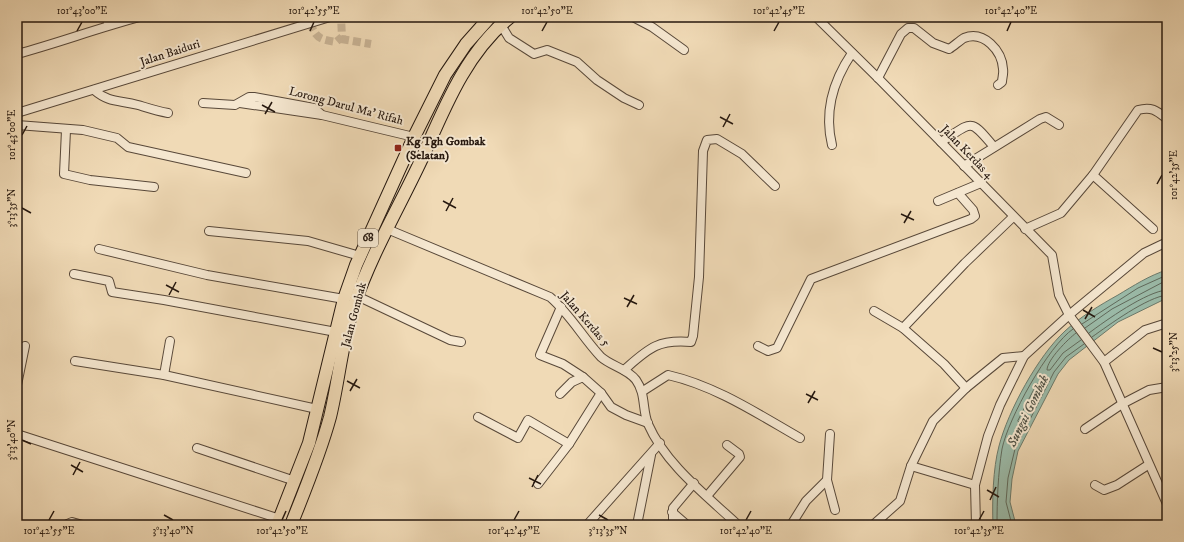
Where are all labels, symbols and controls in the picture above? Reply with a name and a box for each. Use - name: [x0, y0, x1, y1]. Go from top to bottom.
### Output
- text: 101°43'00"E: [57, 5, 107, 17]
- text: 101°42'55"E: [288, 5, 340, 17]
- text: 101°42'50"E: [521, 5, 573, 17]
- text: 101°42'45"E: [753, 5, 805, 17]
- text: 101°42'40"E: [985, 5, 1037, 17]
- street label: Jalan Baiduri: [137, 36, 202, 70]
- street label: Lorong Darul Ma' Rifah: [287, 84, 406, 129]
- text: 101°43'00"E: [6, 110, 18, 160]
- street label: Jalan Kerdas 4: [937, 121, 997, 183]
- place label: Kg Tgh Gombak (Selatan): [406, 134, 487, 163]
- marker: Kg Tgh Gombak (Selatan): [393, 143, 403, 153]
- text: 101°42'35"E: [1168, 150, 1180, 200]
- text: 3°13'35"N: [6, 189, 18, 227]
- road number: 68: [358, 229, 378, 247]
- street label: Jalan Gombak: [338, 281, 370, 350]
- street label: Jalan Kerdas 5: [556, 287, 613, 350]
- text: 3°13'25"N: [1168, 332, 1180, 372]
- water label: Sungai Gombak: [1003, 372, 1053, 450]
- text: 3°13'40"N: [6, 419, 18, 461]
- text: 101°42'55"E: [23, 525, 75, 537]
- text: 3°13'40"N: [152, 525, 194, 537]
- text: 101°42'50"E: [256, 525, 308, 537]
- text: 101°42'45"E: [488, 525, 540, 537]
- text: 3°13'35"N: [589, 525, 627, 537]
- text: 101°42'40"E: [720, 525, 772, 537]
- text: 101°42'35"E: [954, 525, 1004, 537]

